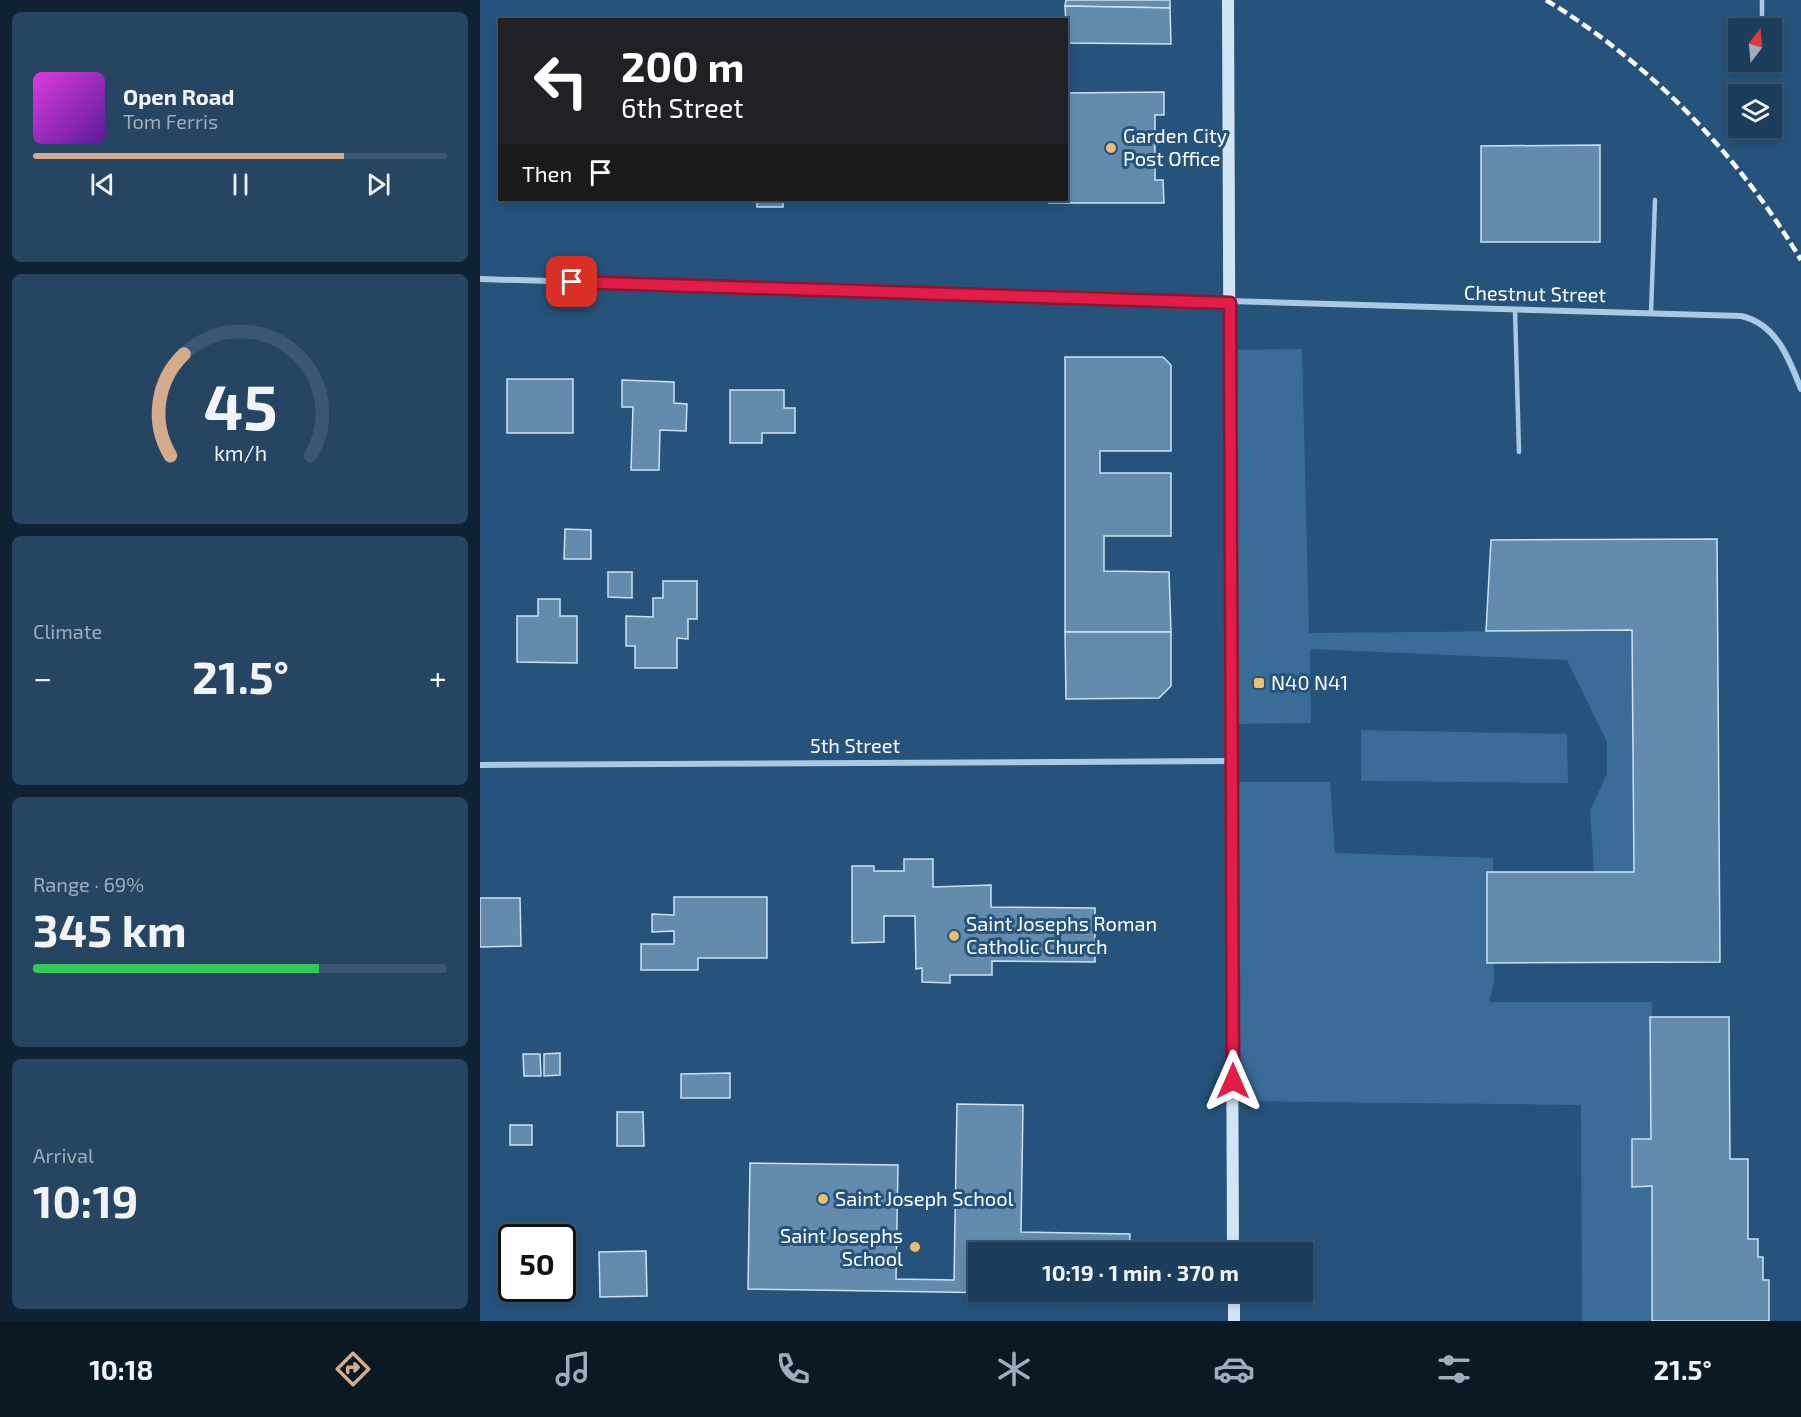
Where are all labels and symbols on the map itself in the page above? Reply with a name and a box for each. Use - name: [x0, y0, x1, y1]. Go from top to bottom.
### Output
- north arrow: [1728, 18, 1782, 72]
- place label: Garden City Post Office: [1123, 123, 1228, 170]
- marker: Garden City Post Office: [1104, 141, 1118, 155]
- pin: [546, 256, 597, 307]
- street label: Chestnut Street: [1464, 280, 1607, 306]
- place label: N40 N41: [1271, 670, 1348, 694]
- marker: N40 N41: [1252, 676, 1266, 690]
- street label: 5th Street: [810, 733, 900, 757]
- place label: Saint Josephs Roman Catholic Church: [966, 911, 1157, 958]
- marker: Saint Josephs Roman Catholic Church: [947, 929, 961, 943]
- position arrow: [1201, 1049, 1265, 1113]
- place label: Saint Joseph School: [835, 1186, 1014, 1210]
- marker: Saint Joseph School: [816, 1192, 830, 1206]
- place label: Saint Josephs School: [780, 1223, 903, 1270]
- speed limit sign: 50: [498, 1224, 576, 1302]
- marker: Saint Josephs School: [908, 1240, 922, 1254]

